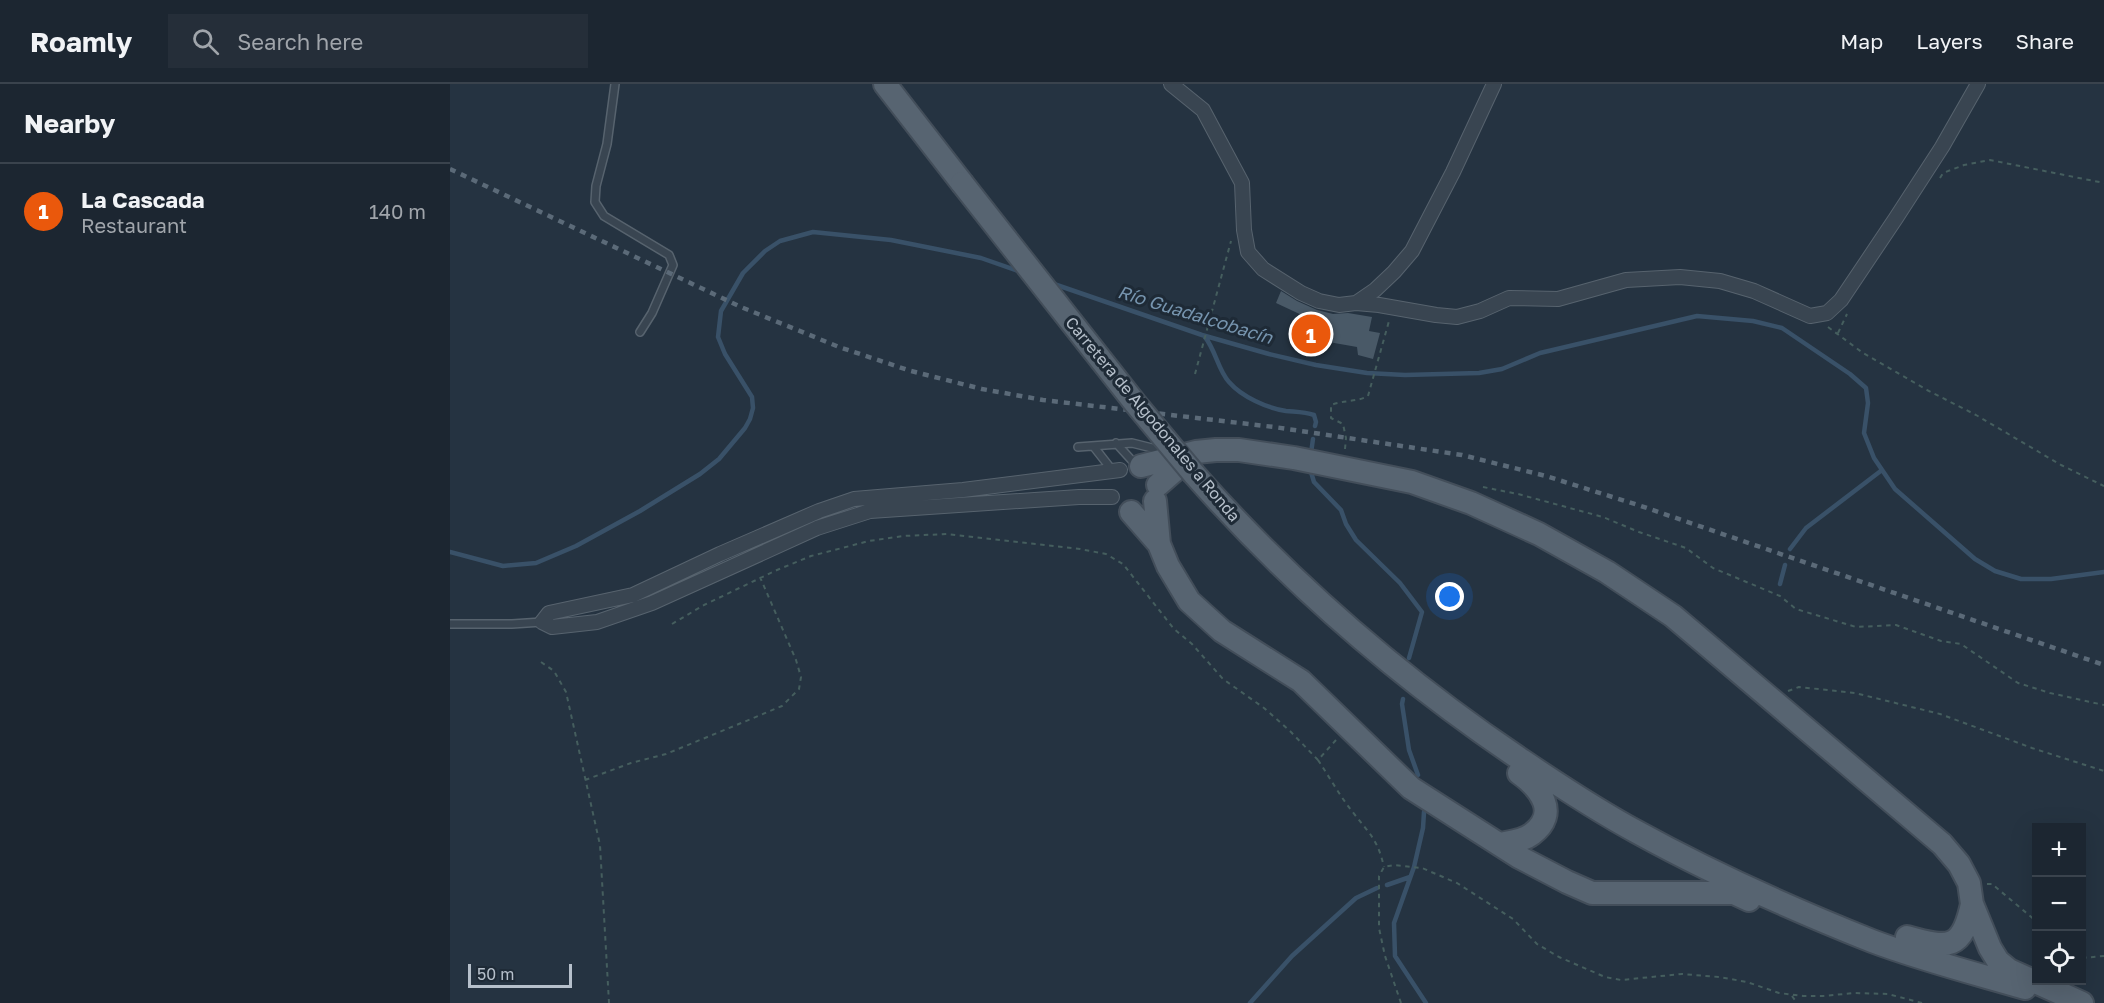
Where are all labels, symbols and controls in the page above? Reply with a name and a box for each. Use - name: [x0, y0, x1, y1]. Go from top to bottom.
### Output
- search box: [168, 14, 588, 68]
- text: Roamly: [30, 25, 132, 58]
- icon: search: [189, 25, 222, 58]
- text: Search here: [237, 28, 363, 55]
- text: Map: [1840, 28, 1883, 54]
- text: Layers: [1916, 28, 1983, 54]
- text: Share: [2016, 28, 2074, 54]
- text: Nearby: [24, 108, 115, 139]
- text: La Cascada: [81, 186, 204, 213]
- text: 1: [38, 199, 49, 223]
- text: 140 m: [369, 199, 426, 223]
- text: Restaurant: [81, 213, 187, 237]
- water label: Río Guadalcobacín: [1115, 280, 1276, 348]
- street label: Carretera de Algodonales a Ronda: [1061, 312, 1245, 526]
- pin: 1: [1292, 312, 1330, 356]
- your location: [1435, 582, 1464, 611]
- map controls: [2032, 823, 2086, 985]
- button: +: [2032, 823, 2086, 877]
- button: −: [2032, 877, 2086, 931]
- button: locate: [2032, 931, 2086, 985]
- scale bar: [468, 961, 572, 988]
- text: 50 m: [477, 964, 514, 984]

